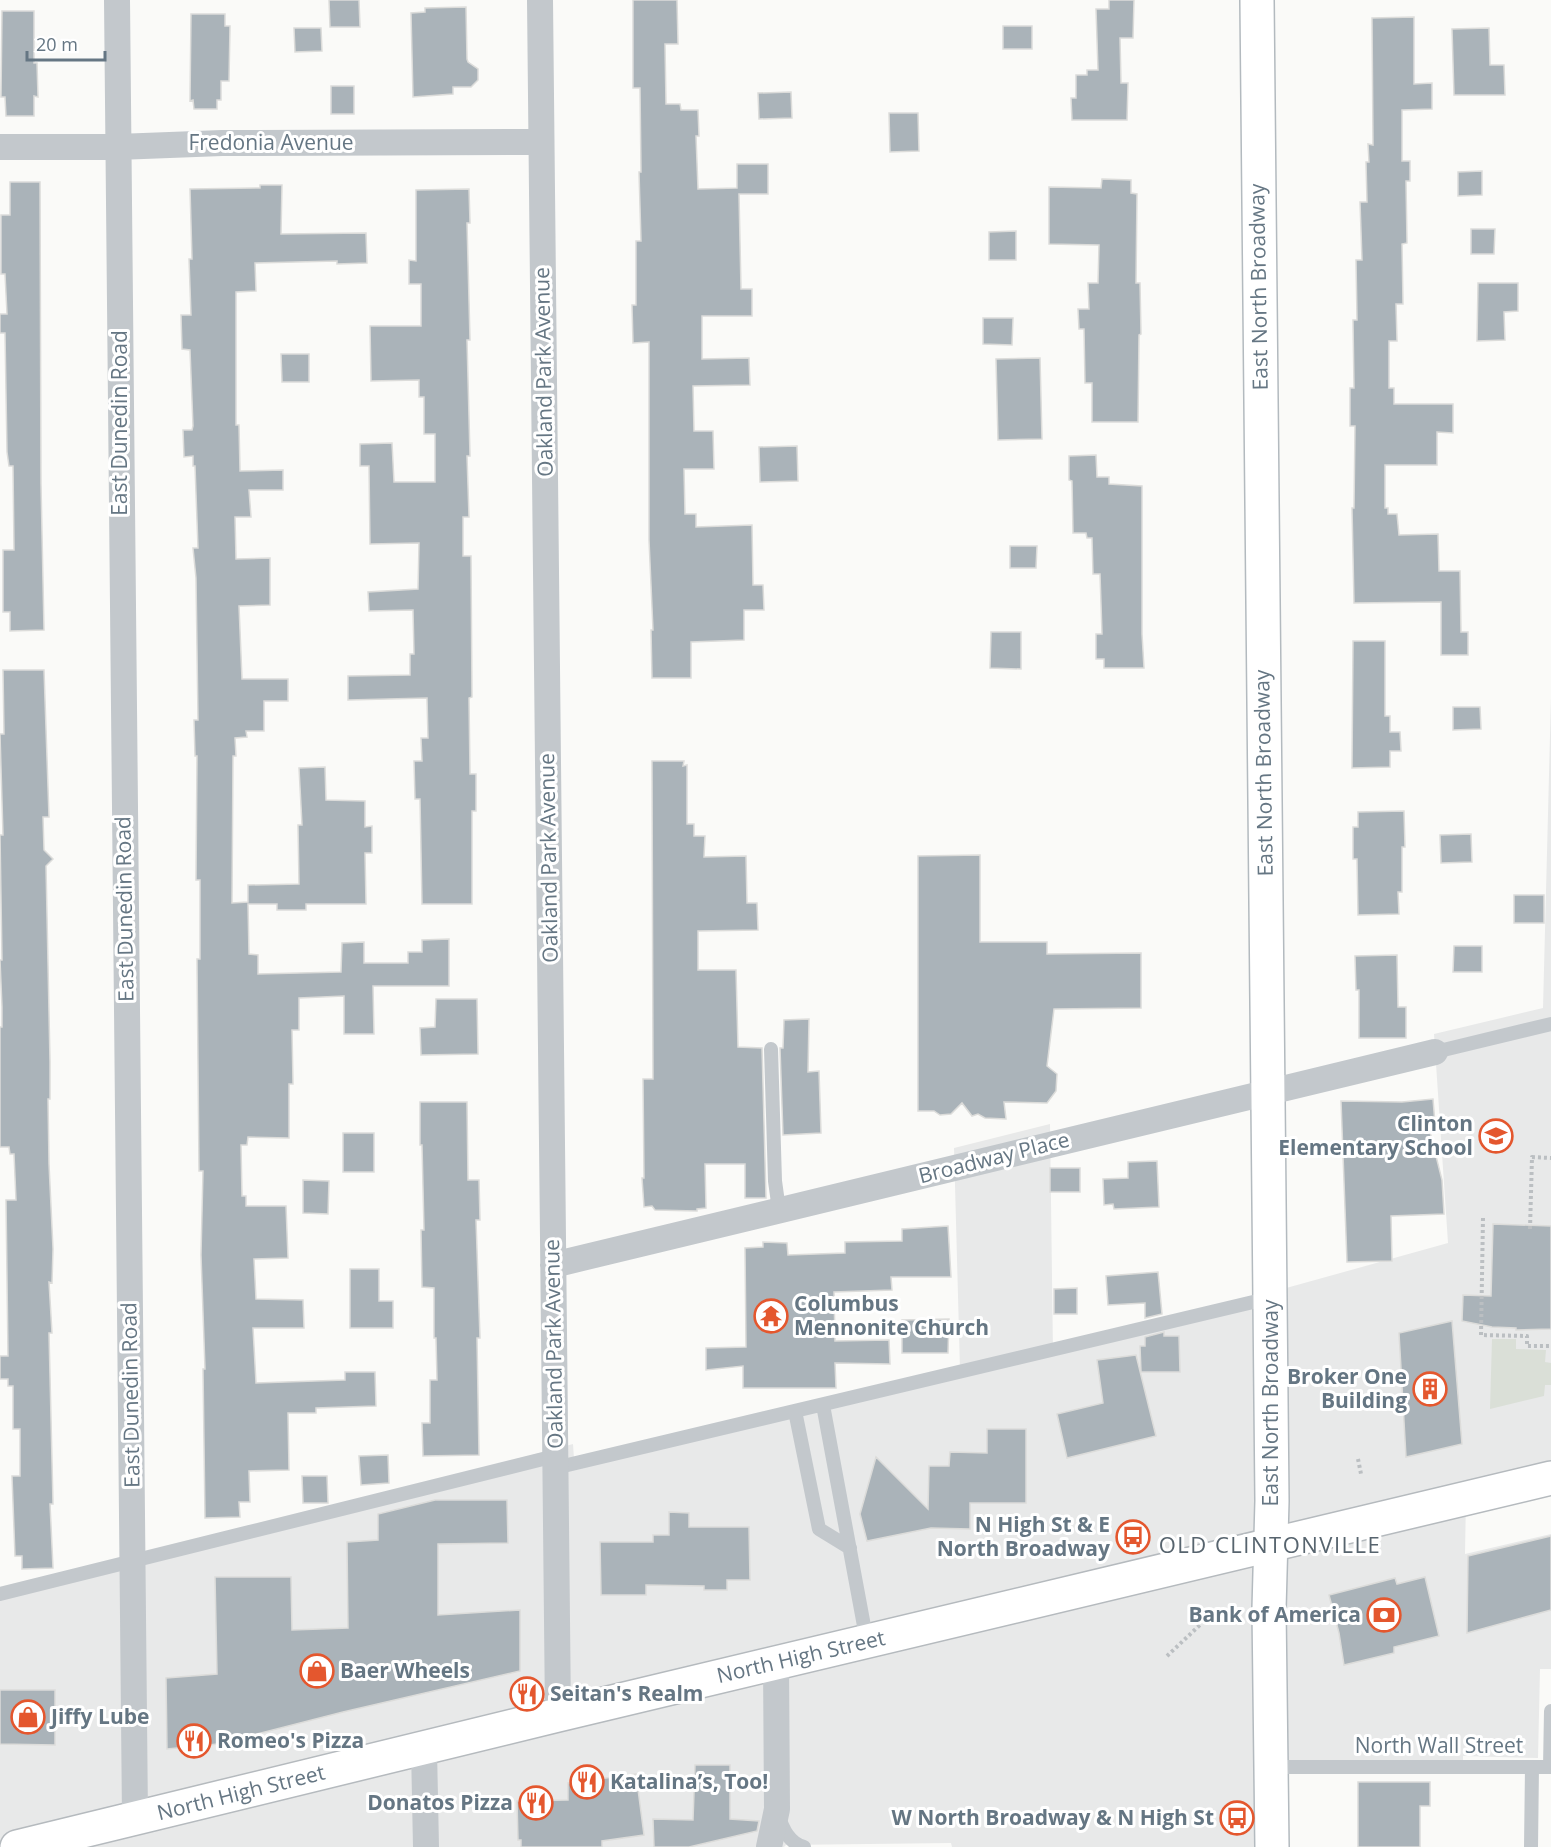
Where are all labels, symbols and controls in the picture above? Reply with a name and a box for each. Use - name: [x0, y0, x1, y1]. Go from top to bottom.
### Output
- scale bar: [27, 24, 105, 62]
- text: 20 m: [36, 32, 78, 56]
- street label: Fredonia Avenue: [188, 128, 354, 156]
- street label: East North Broadway: [1242, 183, 1274, 391]
- street label: Oakland Park Avenue: [527, 267, 559, 477]
- street label: East Dunedin Road: [105, 330, 133, 516]
- street label: East North Broadway: [1247, 669, 1279, 877]
- street label: Oakland Park Avenue: [532, 753, 564, 963]
- street label: East Dunedin Road: [108, 816, 140, 1002]
- place label: Clinton Elementary School: [1278, 1109, 1473, 1161]
- school or university icon: Clinton Elementary School: [1478, 1118, 1514, 1154]
- street label: Broadway Place: [915, 1125, 1072, 1189]
- street label: Oakland Park Avenue: [537, 1239, 569, 1449]
- place label: Columbus Mennonite Church: [794, 1289, 989, 1341]
- temple icon: Columbus Mennonite Church: [753, 1298, 789, 1334]
- street label: East North Broadway: [1256, 1299, 1284, 1506]
- street label: East Dunedin Road: [114, 1302, 146, 1488]
- place label: Broker One Building: [1287, 1362, 1407, 1414]
- building icon: Broker One Building: [1412, 1371, 1448, 1407]
- place label: N High St & E North Broadway: [937, 1510, 1110, 1562]
- bus stop icon: N High St & E North Broadway: [1115, 1519, 1151, 1555]
- district label: OLD CLINTONVILLE: [1159, 1529, 1381, 1559]
- bank icon: Bank of America: [1366, 1597, 1402, 1633]
- place label: Bank of America: [1188, 1600, 1361, 1628]
- street label: North High Street: [714, 1623, 888, 1689]
- shop icon: Baer Wheels: [299, 1653, 335, 1689]
- place label: Baer Wheels: [340, 1656, 470, 1684]
- restaurant icon: Seitan's Realm: [509, 1676, 545, 1712]
- place label: Seitan's Realm: [550, 1679, 703, 1707]
- shop icon: Jiffy Lube: [10, 1699, 46, 1735]
- place label: Jiffy Lube: [49, 1702, 149, 1730]
- restaurant icon: Romeo's Pizza: [176, 1723, 212, 1759]
- place label: Romeo's Pizza: [217, 1726, 364, 1754]
- street label: North Wall Street: [1355, 1731, 1523, 1759]
- street label: North High Street: [154, 1758, 328, 1826]
- restaurant icon: Katalina’s, Too!: [569, 1764, 605, 1800]
- place label: Katalina’s, Too!: [610, 1767, 768, 1795]
- restaurant icon: Donatos Pizza: [518, 1785, 554, 1821]
- place label: Donatos Pizza: [367, 1788, 513, 1816]
- bus stop icon: W North Broadway & N High St: [1219, 1800, 1255, 1836]
- place label: W North Broadway & N High St: [892, 1803, 1214, 1831]

